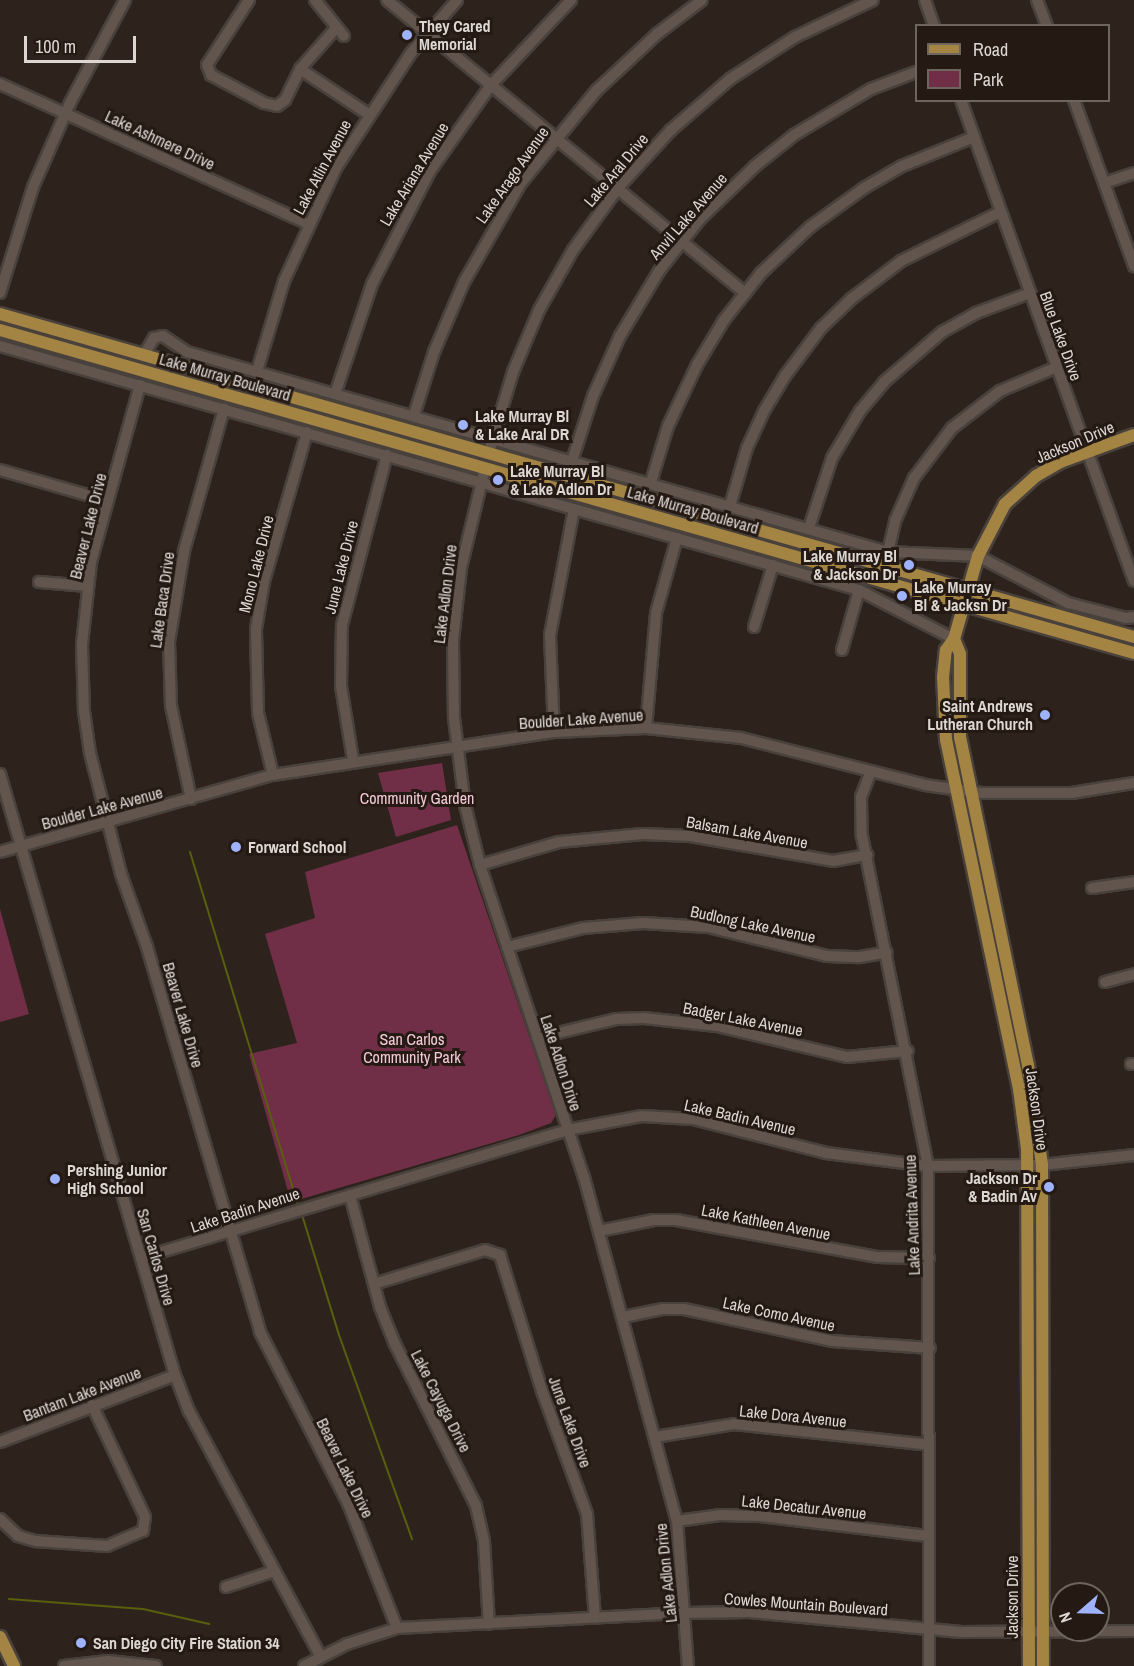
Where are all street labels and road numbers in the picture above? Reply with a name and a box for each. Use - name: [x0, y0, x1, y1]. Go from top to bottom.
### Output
- street label: Lake Ashmere Drive: [102, 106, 218, 174]
- street label: Lake Atlin Avenue: [289, 116, 355, 218]
- street label: Lake Ariana Avenue: [375, 118, 453, 230]
- street label: Lake Arago Avenue: [471, 122, 553, 228]
- street label: Lake Aral Drive: [580, 129, 652, 211]
- street label: Anvil Lake Avenue: [645, 169, 731, 263]
- street label: Blue Lake Drive: [1036, 289, 1086, 383]
- street label: Lake Murray Boulevard: [157, 349, 293, 405]
- street label: Jackson Drive: [1033, 417, 1117, 467]
- street label: Beaver Lake Drive: [66, 471, 110, 581]
- street label: Lake Murray Boulevard: [625, 482, 761, 538]
- street label: Mono Lake Drive: [235, 513, 277, 615]
- street label: June Lake Drive: [320, 518, 362, 616]
- street label: Lake Adlon Drive: [429, 543, 461, 645]
- street label: Lake Baca Drive: [146, 551, 178, 649]
- street label: Boulder Lake Avenue: [518, 705, 644, 733]
- street label: Boulder Lake Avenue: [39, 783, 165, 833]
- street label: Balsam Lake Avenue: [684, 812, 810, 852]
- street label: Budlong Lake Avenue: [688, 901, 818, 947]
- street label: Beaver Lake Drive: [159, 960, 207, 1070]
- street label: Badger Lake Avenue: [681, 998, 805, 1040]
- street label: Lake Adlon Drive: [536, 1012, 586, 1114]
- street label: Jackson Drive: [1022, 1067, 1052, 1151]
- street label: Lake Badin Avenue: [682, 1095, 798, 1139]
- street label: Lake Andrita Avenue: [900, 1154, 924, 1276]
- street label: Lake Badin Avenue: [188, 1183, 302, 1237]
- street label: Lake Kathleen Avenue: [699, 1200, 833, 1244]
- street label: San Carlos Drive: [133, 1206, 179, 1308]
- street label: Lake Como Avenue: [721, 1293, 837, 1335]
- street label: Lake Cayuga Drive: [407, 1347, 475, 1455]
- street label: Bantam Lake Avenue: [20, 1363, 144, 1425]
- street label: June Lake Drive: [545, 1374, 595, 1470]
- street label: Lake Dora Avenue: [738, 1401, 848, 1431]
- street label: Beaver Lake Drive: [313, 1415, 377, 1521]
- street label: Lake Decatur Avenue: [740, 1491, 868, 1523]
- street label: Lake Adlon Drive: [651, 1522, 681, 1624]
- street label: Jackson Drive: [1002, 1555, 1022, 1639]
- street label: Cowles Mountain Boulevard: [723, 1589, 889, 1619]

